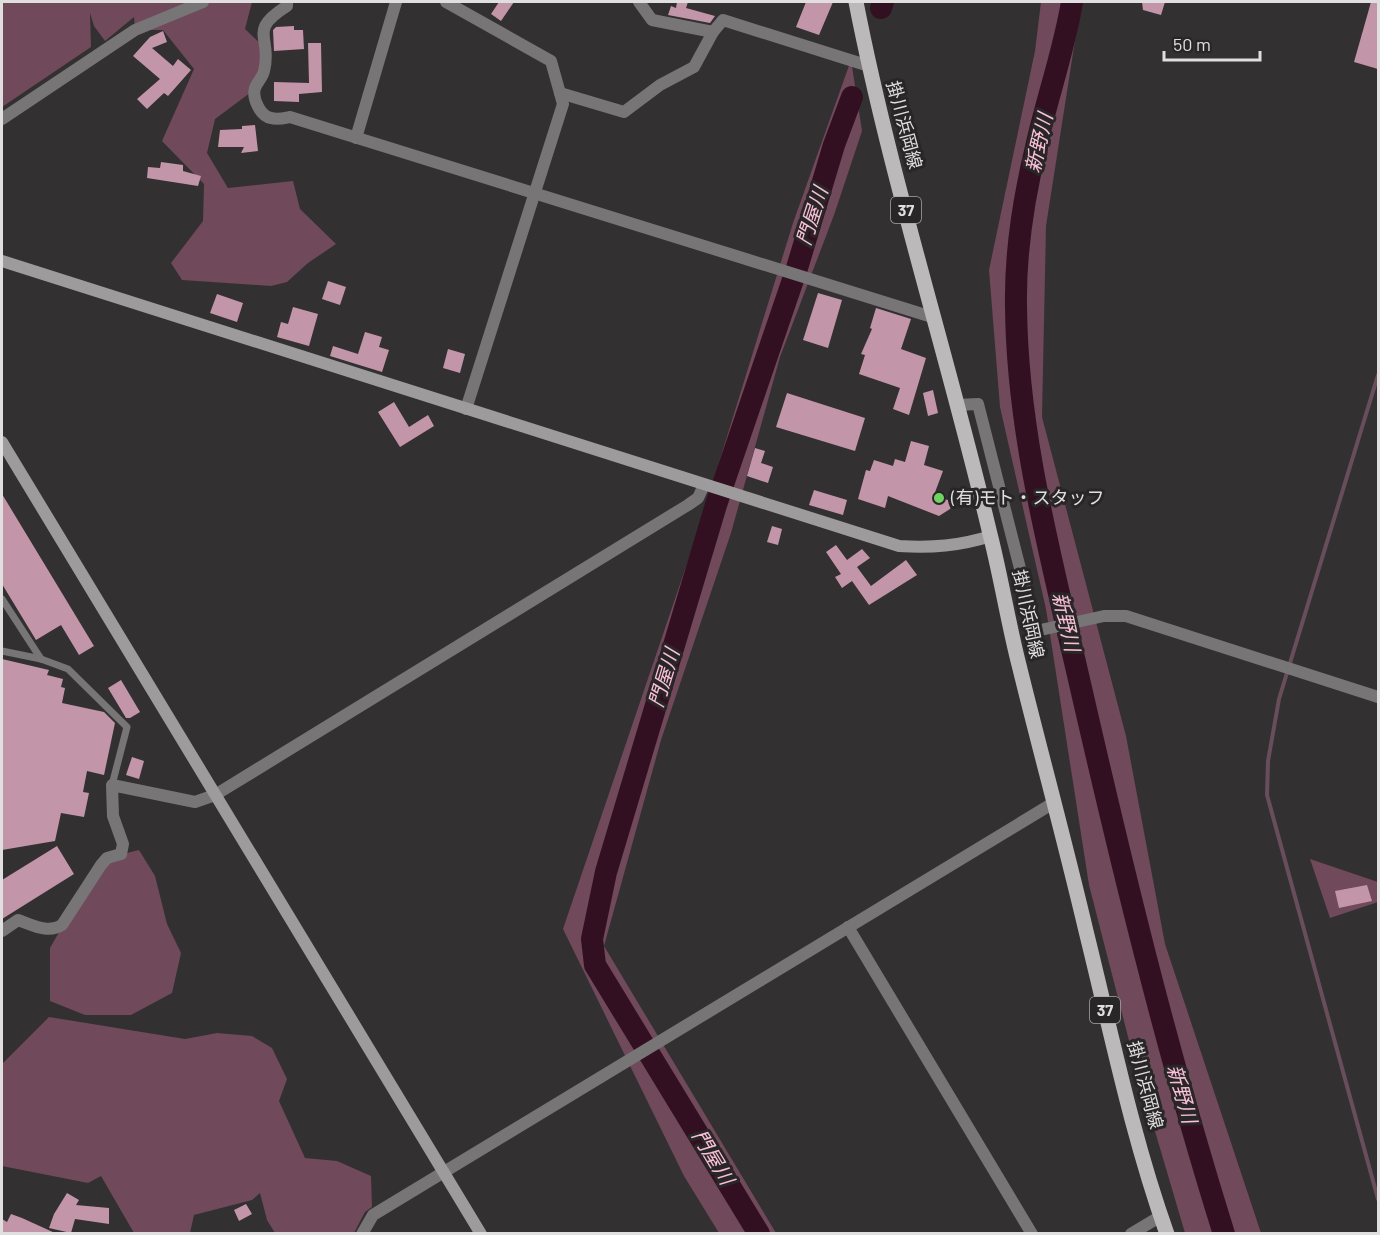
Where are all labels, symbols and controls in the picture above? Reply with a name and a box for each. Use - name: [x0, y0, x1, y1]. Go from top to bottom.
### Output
- scale bar: [1164, 24, 1260, 62]
- text: 50 m: [1173, 33, 1211, 55]
- street label: 掛川浜岡線: [883, 78, 927, 171]
- water label: 新野川: [1020, 109, 1057, 175]
- water label: 門屋川: [790, 182, 832, 248]
- road number: 37: [891, 197, 921, 223]
- place label: (有)モト・スタッフ: [950, 486, 1104, 508]
- marker: (有)モト・スタッフ: [932, 491, 946, 505]
- street label: 掛川浜岡線: [1009, 567, 1049, 660]
- water label: 新野川: [1049, 590, 1086, 656]
- water label: 門屋川: [643, 644, 684, 710]
- road number: 37: [1090, 997, 1120, 1023]
- street label: 掛川浜岡線: [1124, 1038, 1168, 1131]
- water label: 新野川: [1163, 1062, 1203, 1128]
- water label: 門屋川: [688, 1125, 741, 1190]

